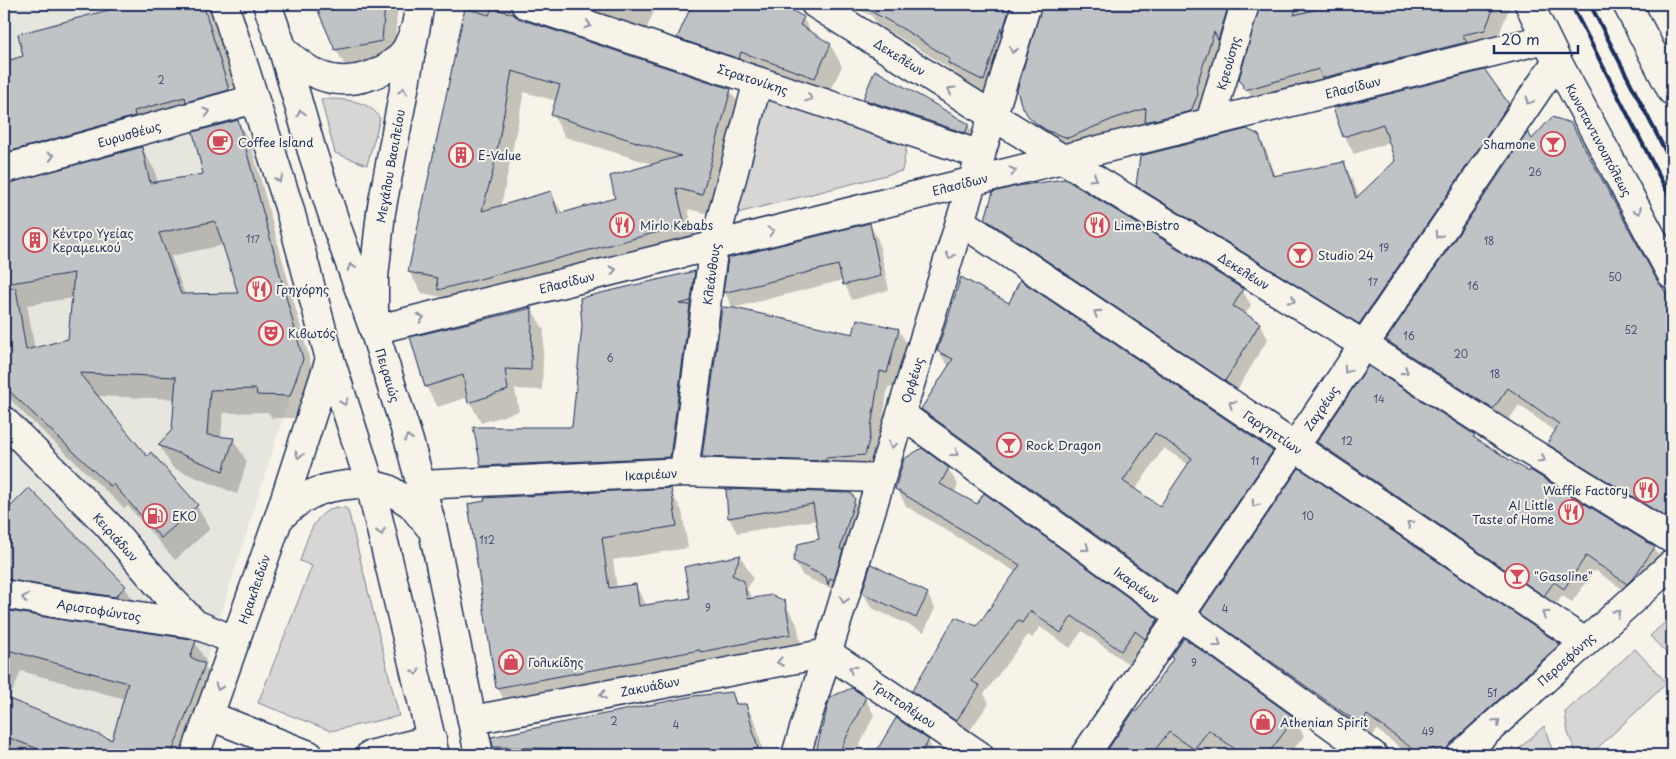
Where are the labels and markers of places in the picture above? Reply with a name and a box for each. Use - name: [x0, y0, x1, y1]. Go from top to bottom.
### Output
- cafe icon: Coffee Island: [207, 129, 233, 155]
- bar icon: Shamone: [1540, 131, 1566, 157]
- place label: Coffee Island: [238, 133, 314, 151]
- place label: Shamone: [1483, 135, 1536, 153]
- building icon: E-Value: [448, 142, 474, 168]
- place label: E-Value: [478, 146, 522, 164]
- restaurant icon: Mirlo Kebabs: [609, 212, 635, 238]
- restaurant icon: Lime Bistro: [1084, 212, 1110, 238]
- place label: Mirlo Kebabs: [640, 216, 714, 234]
- place label: Lime Bistro: [1114, 216, 1180, 234]
- place label: Κέντρο Υγείας Κεραμεικού: [52, 224, 134, 256]
- building icon: Κέντρο Υγείας Κεραμεικού: [22, 227, 48, 253]
- bar icon: Studio 24: [1287, 242, 1313, 268]
- place label: Studio 24: [1318, 246, 1374, 264]
- restaurant icon: Γρηγόρης: [246, 276, 272, 302]
- place label: Γρηγόρης: [276, 280, 329, 298]
- theatre icon: Κιβωτός: [258, 320, 284, 346]
- place label: Κιβωτός: [288, 324, 336, 342]
- bar icon: Rock Dragon: [996, 432, 1022, 458]
- place label: Rock Dragon: [1026, 436, 1101, 454]
- restaurant icon: Waffle Factory: [1633, 477, 1659, 503]
- place label: Waffle Factory: [1543, 481, 1628, 499]
- place label: Al Little Taste of Home: [1472, 496, 1554, 528]
- restaurant icon: Al Little Taste of Home: [1558, 499, 1584, 525]
- fuel station icon: EKO: [142, 503, 168, 529]
- place label: EKO: [172, 507, 197, 525]
- bar icon: "Gasoline": [1504, 563, 1530, 589]
- place label: "Gasoline": [1534, 567, 1593, 585]
- shop icon: Γολικίδης: [498, 649, 524, 675]
- place label: Γολικίδης: [528, 653, 584, 671]
- shop icon: Athenian Spirit: [1250, 709, 1276, 735]
- place label: Athenian Spirit: [1280, 713, 1368, 731]

